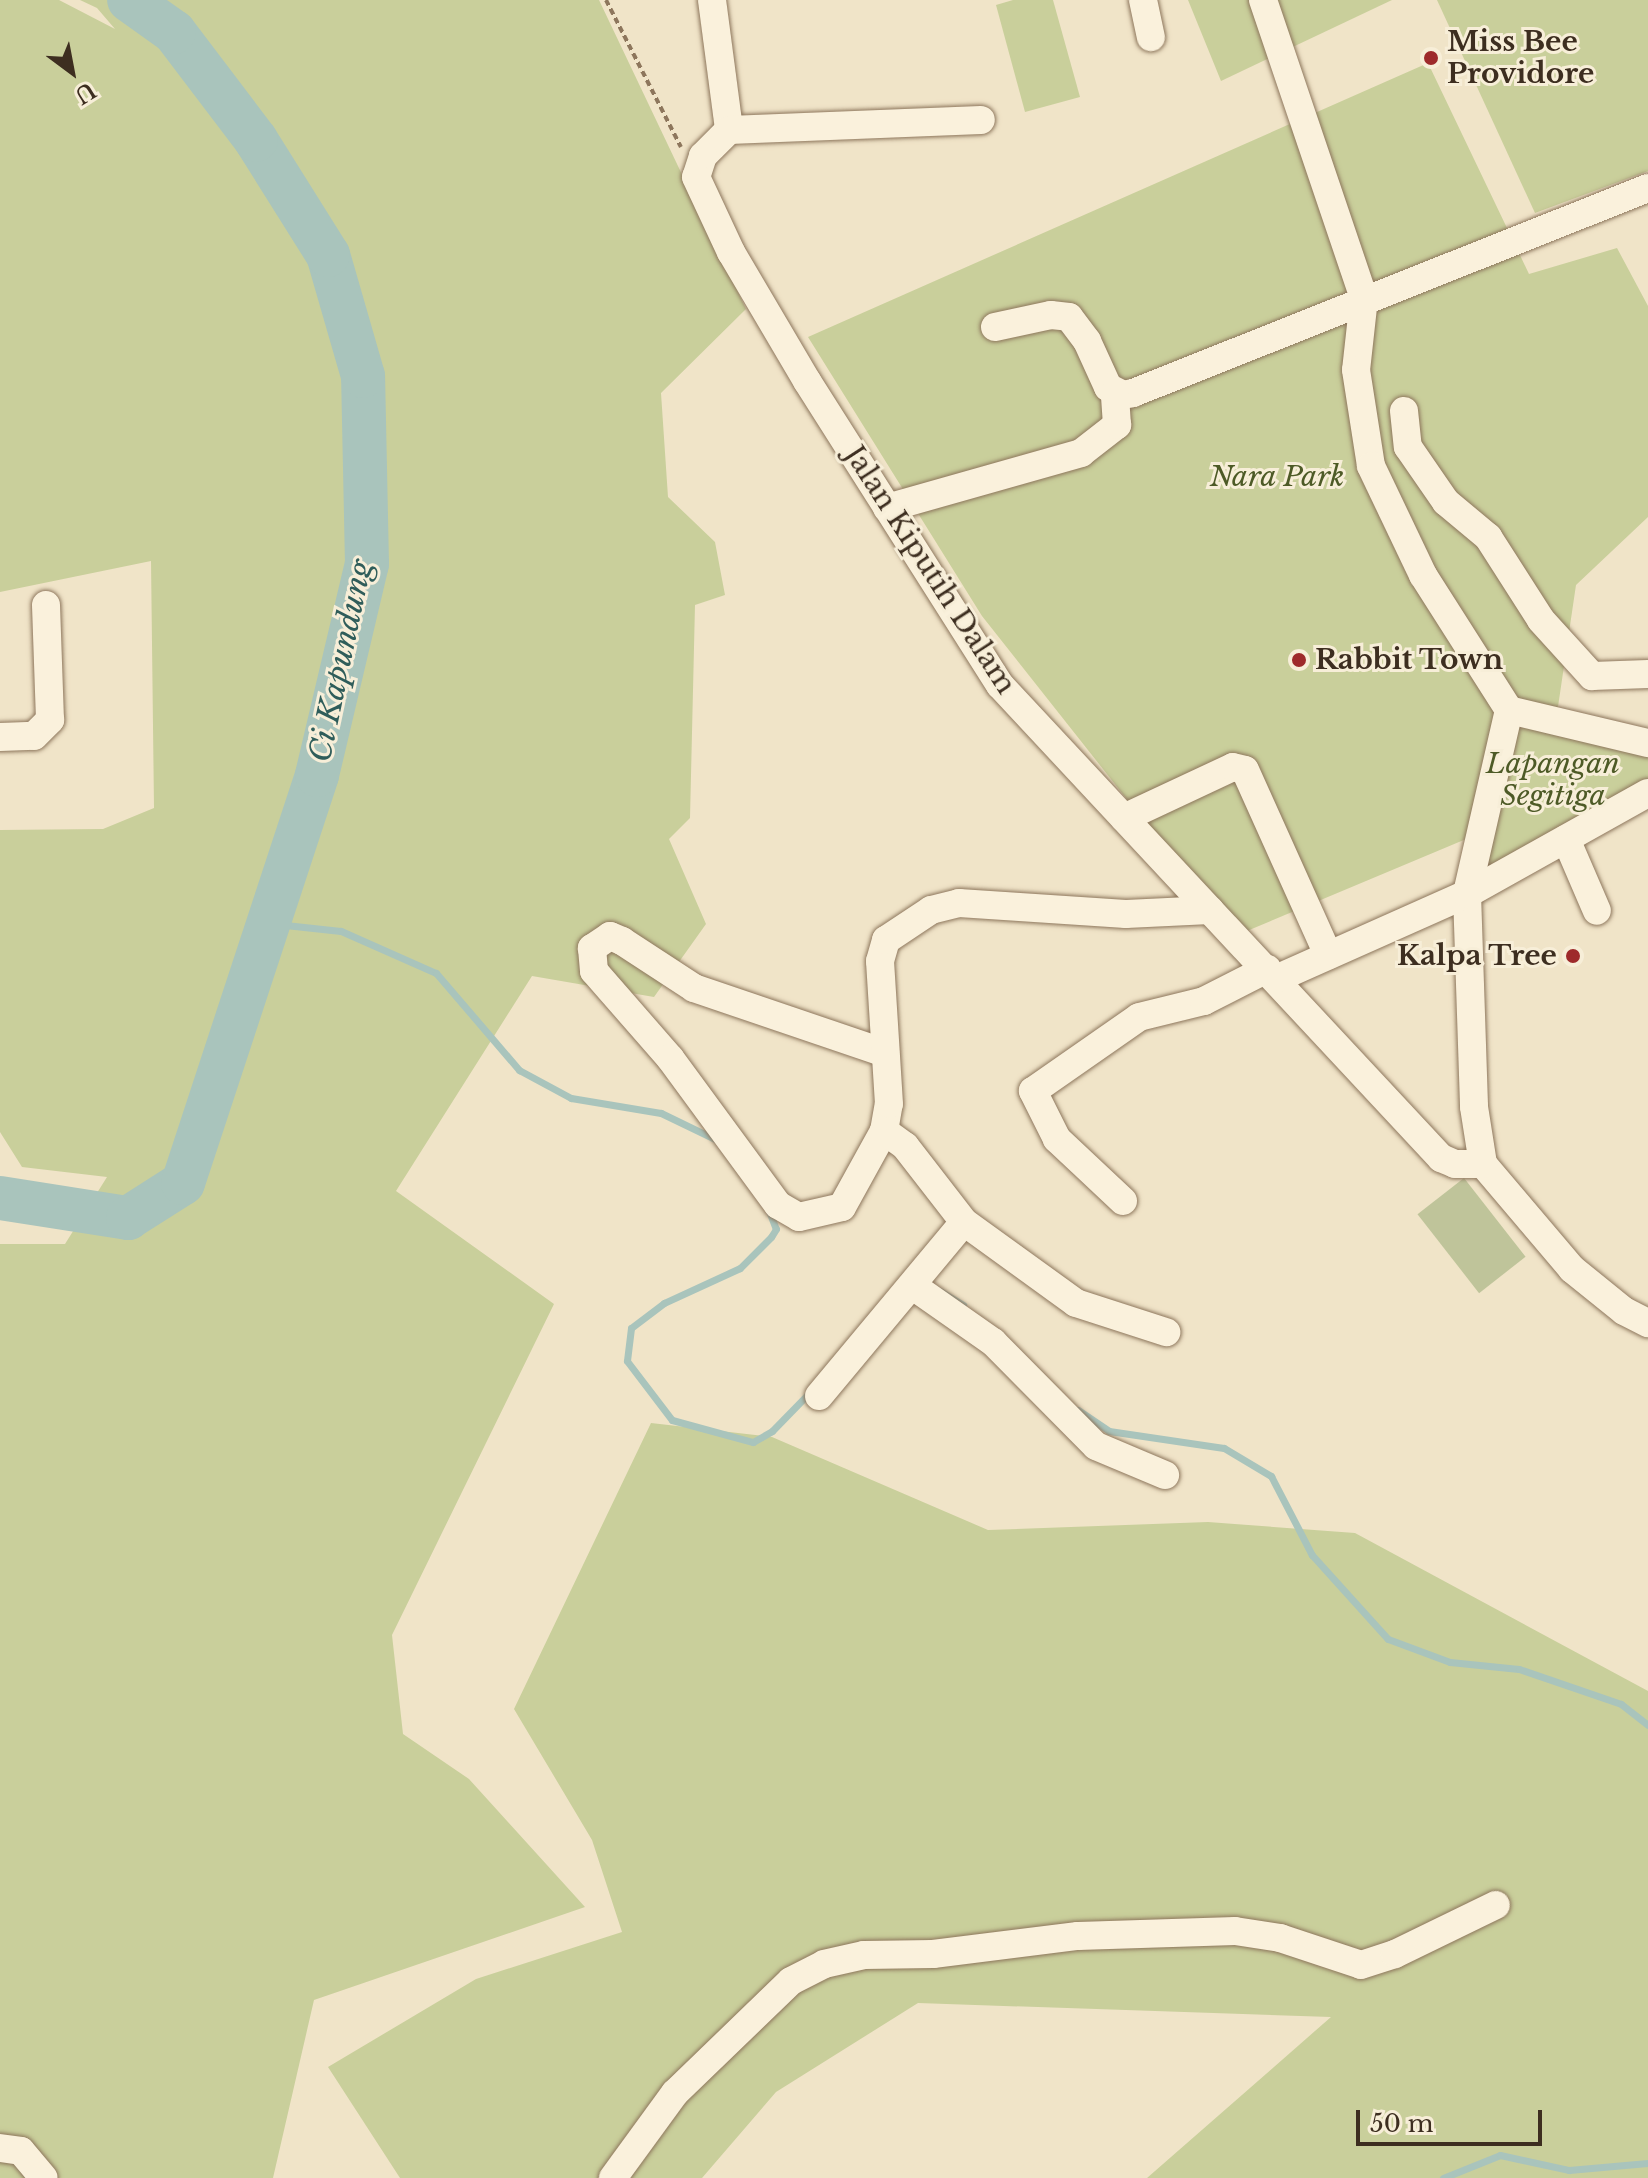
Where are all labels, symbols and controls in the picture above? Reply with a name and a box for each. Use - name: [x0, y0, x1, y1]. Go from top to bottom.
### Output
- place label: Miss Bee Providore: [1447, 25, 1594, 91]
- north arrow: [32, 32, 112, 112]
- marker: Miss Bee Providore: [1422, 49, 1440, 67]
- text: U: [70, 76, 100, 109]
- street label: Jalan Kiputih Dalam: [837, 440, 1023, 700]
- park label: Nara Park: [1209, 460, 1345, 494]
- water label: Ci Kapundung: [302, 556, 380, 766]
- place label: Rabbit Town: [1315, 643, 1504, 677]
- marker: Rabbit Town: [1290, 651, 1308, 669]
- park label: Lapangan Segitiga: [1486, 747, 1620, 813]
- place label: Kalpa Tree: [1396, 939, 1557, 973]
- marker: Kalpa Tree: [1564, 947, 1582, 965]
- scale bar: [1360, 2094, 1546, 2144]
- text: 50 m: [1370, 2109, 1433, 2138]

